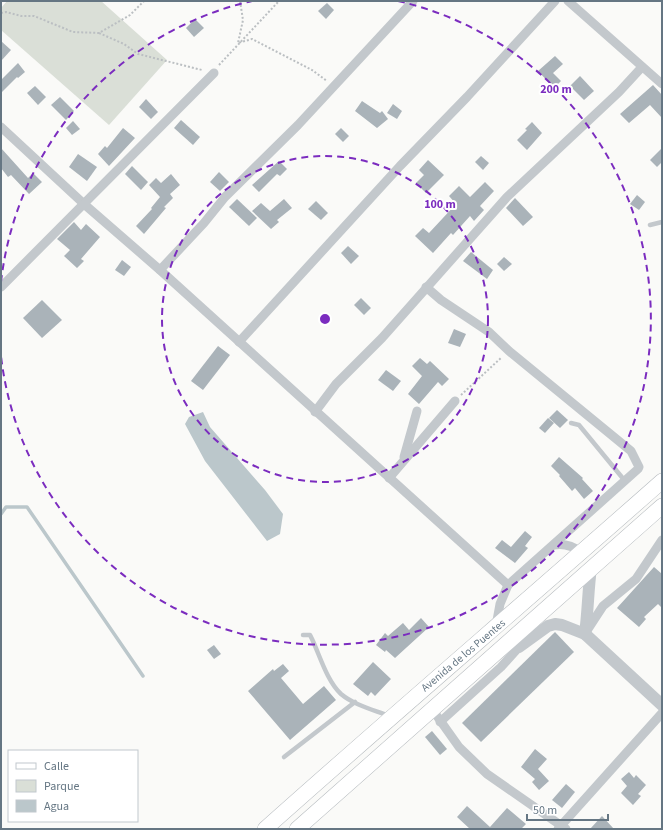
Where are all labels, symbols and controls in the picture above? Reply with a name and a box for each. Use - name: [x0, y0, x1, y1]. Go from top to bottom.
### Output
- text: 200 m: [540, 81, 572, 98]
- text: 100 m: [424, 196, 456, 213]
- centre of rings: [318, 312, 332, 326]
- street label: Avenida de los Puentes: [418, 615, 509, 695]
- legend: [8, 750, 138, 822]
- text: Calle: [44, 758, 69, 775]
- text: Parque: [44, 778, 80, 795]
- scale bar: [527, 796, 608, 822]
- text: Agua: [44, 798, 69, 815]
- text: 50 m: [533, 802, 557, 819]

